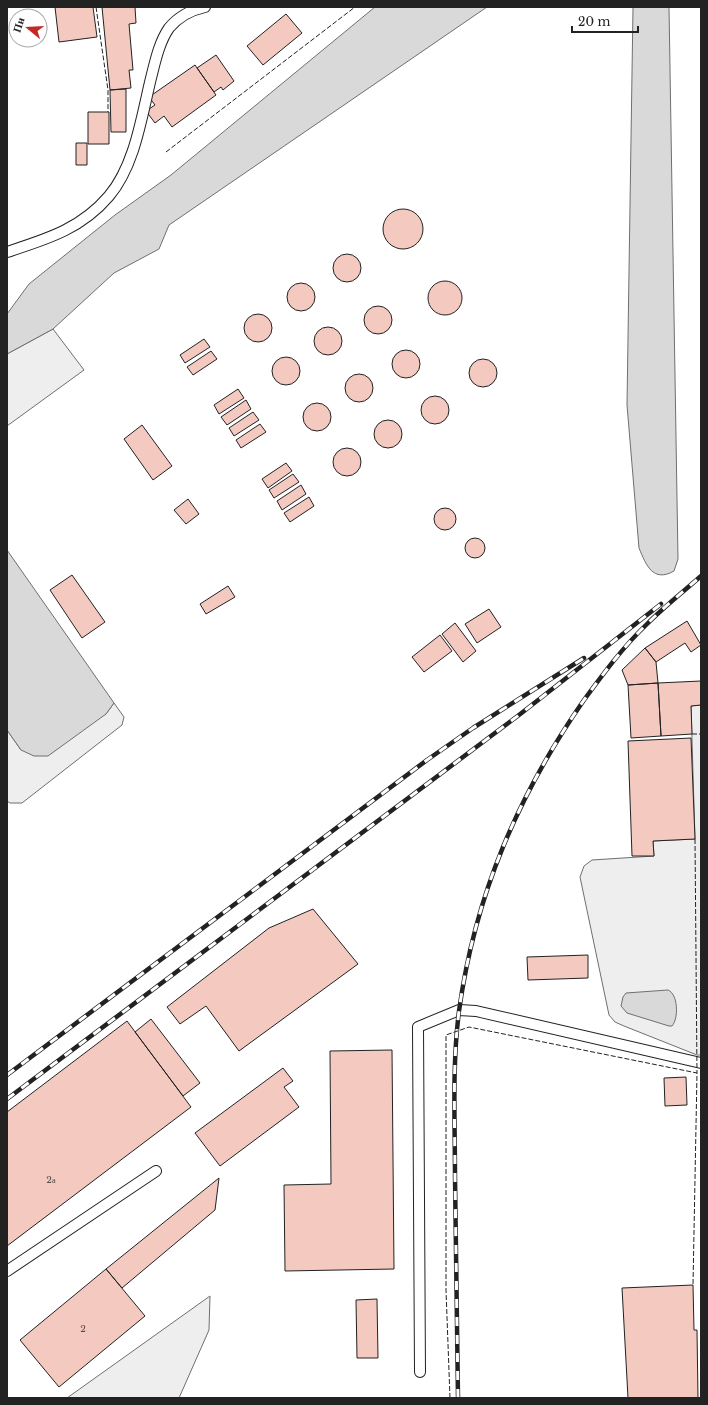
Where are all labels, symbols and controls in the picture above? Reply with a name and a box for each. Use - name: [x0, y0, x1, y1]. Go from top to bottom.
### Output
- north arrow: [8, 8, 48, 48]
- scale bar: [572, 8, 638, 34]
- text: 20 m: [578, 14, 610, 29]
- text: Пн: [10, 15, 28, 34]
- house number: 2а: [46, 1174, 56, 1185]
- house number: 2: [80, 1323, 86, 1334]

